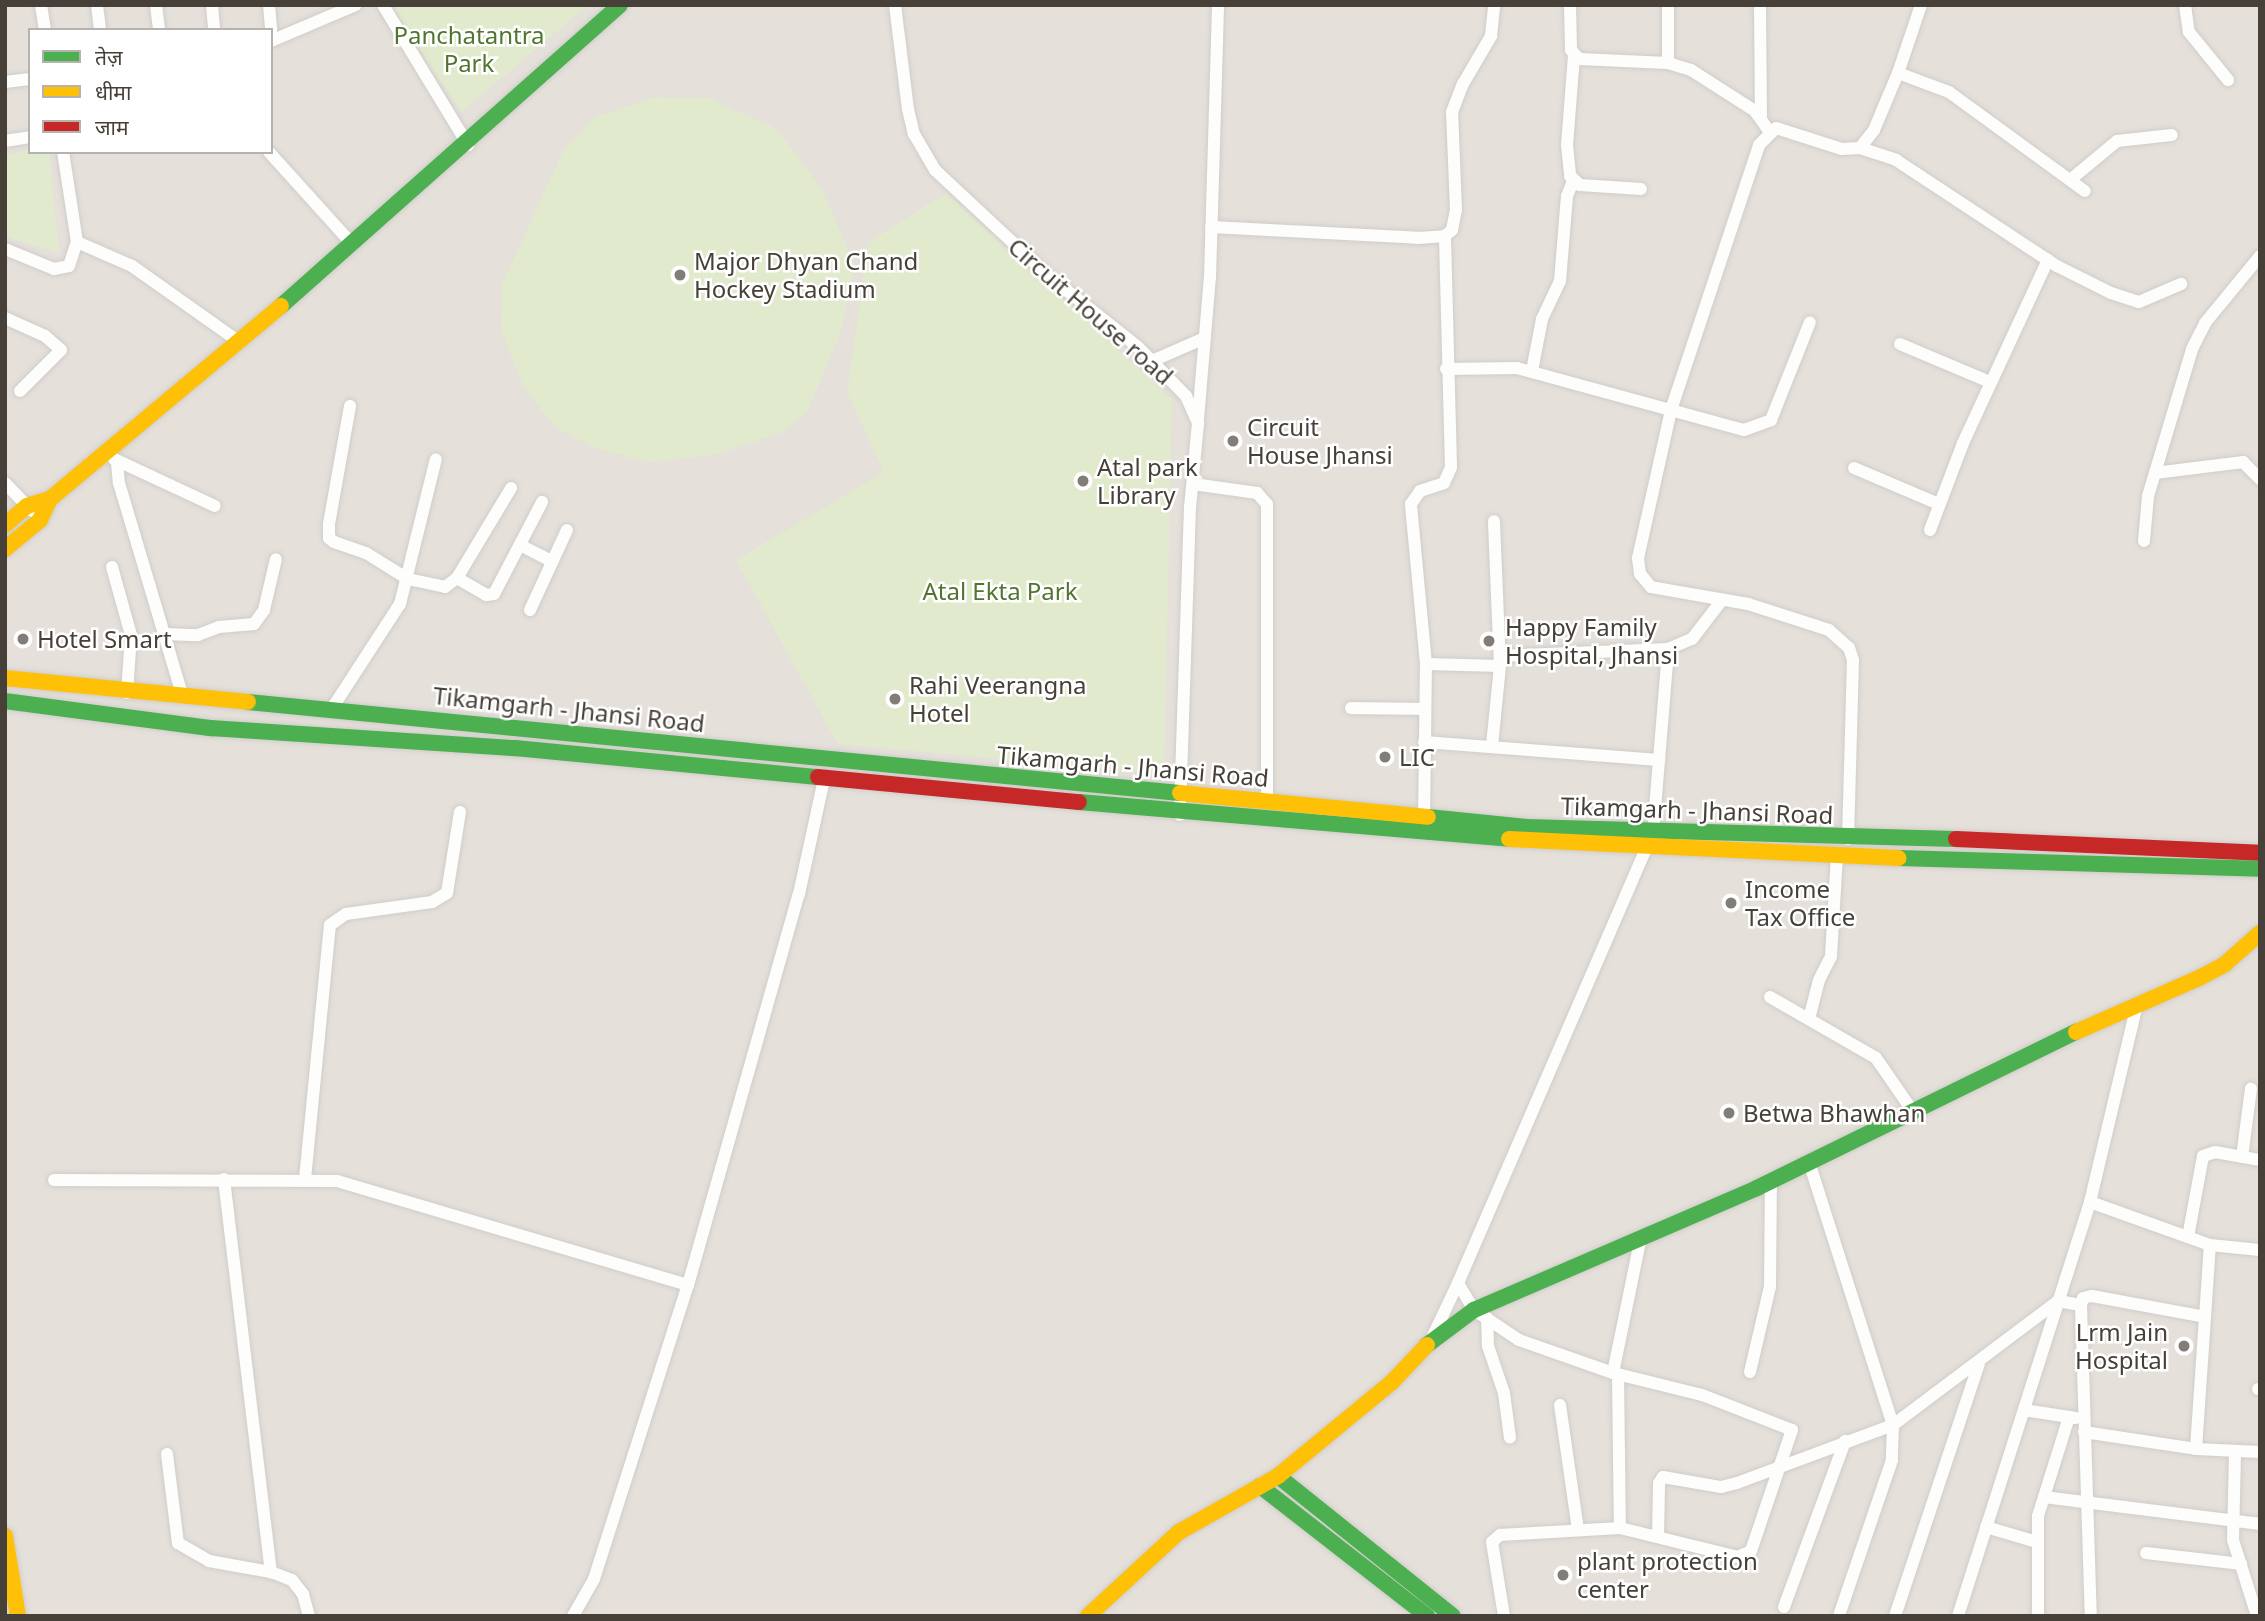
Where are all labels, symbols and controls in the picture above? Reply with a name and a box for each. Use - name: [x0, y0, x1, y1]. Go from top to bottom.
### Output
- park label: Panchatantra Park: [393, 21, 545, 77]
- legend: [28, 28, 273, 154]
- text: तेज़: [95, 43, 123, 71]
- text: धीमा: [95, 78, 131, 106]
- text: जाम: [95, 113, 129, 141]
- street label: Circuit House road: [1003, 232, 1179, 390]
- place label: Major Dhyan Chand Hockey Stadium: [694, 247, 918, 303]
- marker: Major Dhyan Chand Hockey Stadium: [672, 267, 688, 283]
- place label: Circuit House Jhansi: [1247, 413, 1393, 469]
- marker: Circuit House Jhansi: [1225, 433, 1241, 449]
- place label: Atal park Library: [1097, 453, 1198, 509]
- marker: Atal park Library: [1075, 473, 1091, 489]
- park label: Atal Ekta Park: [922, 577, 1078, 605]
- place label: Happy Family Hospital, Jhansi: [1505, 613, 1678, 669]
- place label: Hotel Smart: [37, 625, 172, 653]
- marker: Hotel Smart: [15, 631, 31, 647]
- marker: Happy Family Hospital, Jhansi: [1479, 631, 1499, 651]
- place label: Rahi Veerangna Hotel: [909, 671, 1086, 727]
- street label: Tikamgarh - Jhansi Road: [432, 680, 706, 738]
- marker: Rahi Veerangna Hotel: [887, 691, 903, 707]
- street label: Tikamgarh - Jhansi Road: [996, 740, 1270, 792]
- place label: LIC: [1399, 743, 1435, 771]
- marker: LIC: [1377, 749, 1393, 765]
- street label: Tikamgarh - Jhansi Road: [1560, 791, 1834, 829]
- place label: Income Tax Office: [1745, 875, 1855, 931]
- marker: Income Tax Office: [1723, 895, 1739, 911]
- place label: Betwa Bhawhan: [1743, 1099, 1925, 1127]
- marker: Betwa Bhawhan: [1721, 1105, 1737, 1121]
- place label: Lrm Jain Hospital: [2075, 1318, 2168, 1374]
- marker: Lrm Jain Hospital: [2174, 1336, 2194, 1356]
- place label: plant protection center: [1577, 1547, 1758, 1603]
- marker: plant protection center: [1555, 1567, 1571, 1583]

